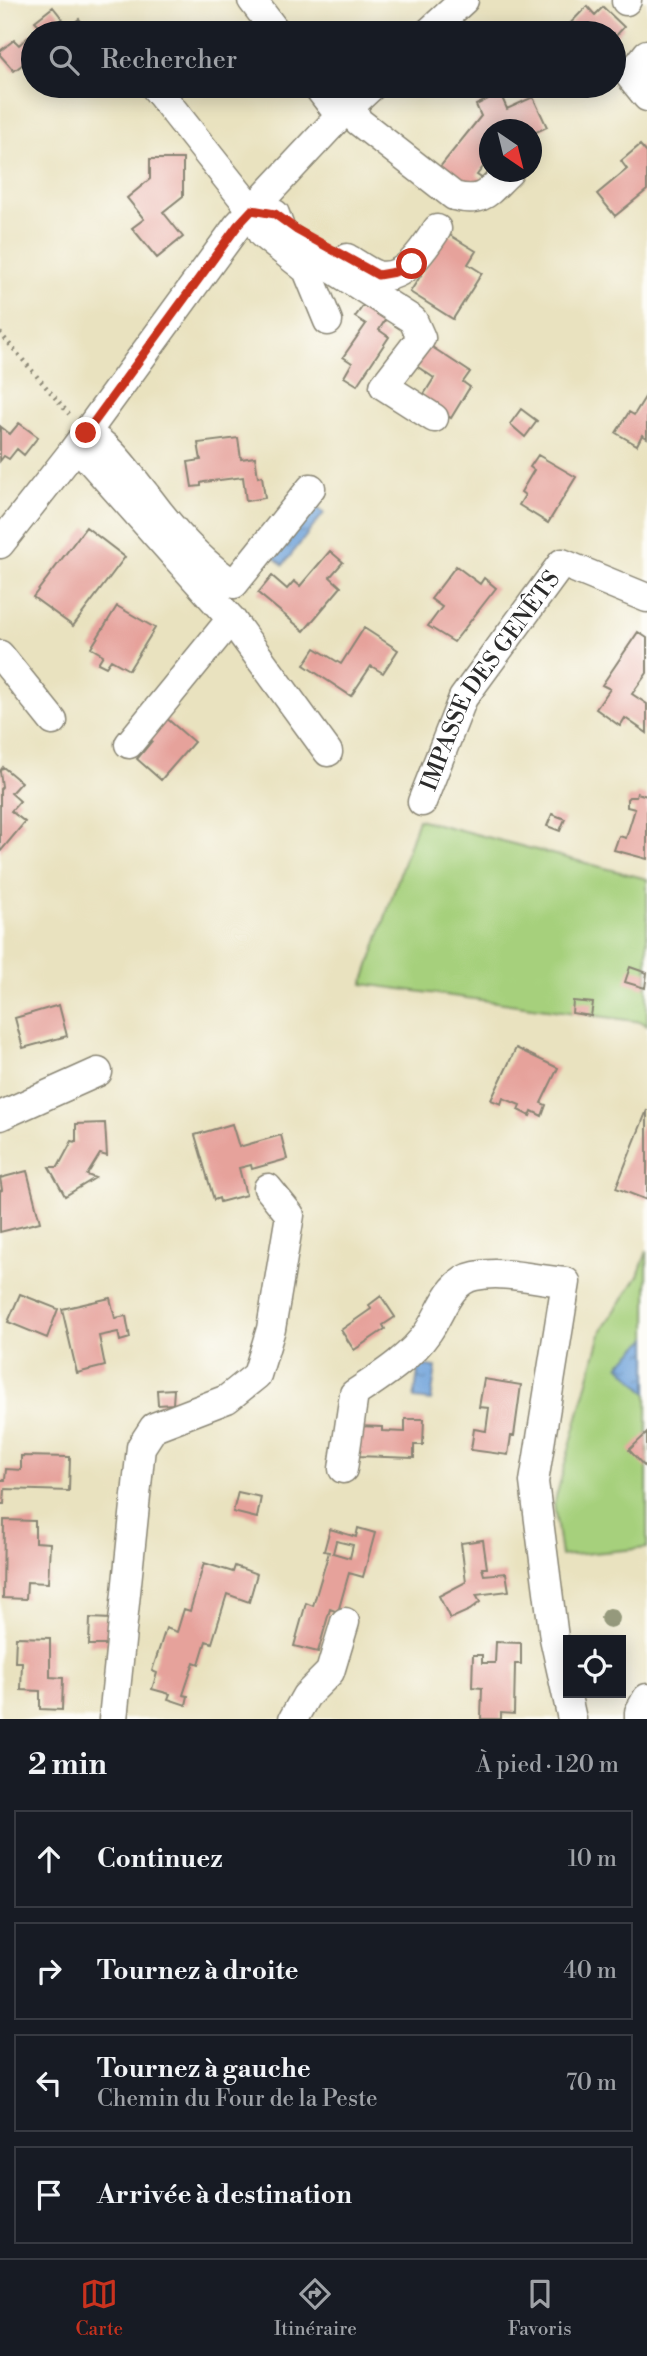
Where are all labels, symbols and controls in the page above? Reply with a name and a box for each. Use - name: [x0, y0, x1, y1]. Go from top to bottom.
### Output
- search box: [21, 21, 626, 98]
- icon: search: [45, 41, 83, 79]
- text: Rechercher: [101, 44, 237, 76]
- north arrow: [479, 119, 542, 182]
- route start: [396, 248, 427, 279]
- route end: [70, 417, 101, 448]
- street label: IMPASSE DES GENÊTS: [415, 566, 566, 795]
- map controls: [563, 1635, 626, 1698]
- button: locate: [563, 1635, 626, 1698]
- text: 2 min: [28, 1746, 107, 1784]
- text: À pied · 120 m: [476, 1751, 619, 1779]
- icon: ahead: [30, 1840, 68, 1878]
- text: Continuez: [97, 1843, 223, 1875]
- text: 10 m: [568, 1845, 617, 1873]
- icon: right: [30, 1952, 68, 1990]
- text: Tournez à droite: [97, 1955, 299, 1987]
- text: 40 m: [563, 1957, 617, 1985]
- text: Tournez à gauche: [97, 2053, 311, 2085]
- icon: left: [30, 2064, 68, 2102]
- text: 70 m: [566, 2069, 617, 2097]
- text: Chemin du Four de la Peste: [97, 2085, 378, 2113]
- icon: arrive: [30, 2176, 68, 2214]
- text: Arrivée à destination: [97, 2179, 352, 2211]
- tab: Carte: [76, 2275, 123, 2341]
- tab: Itinéraire: [274, 2275, 357, 2341]
- tab: Favoris: [508, 2275, 572, 2341]

